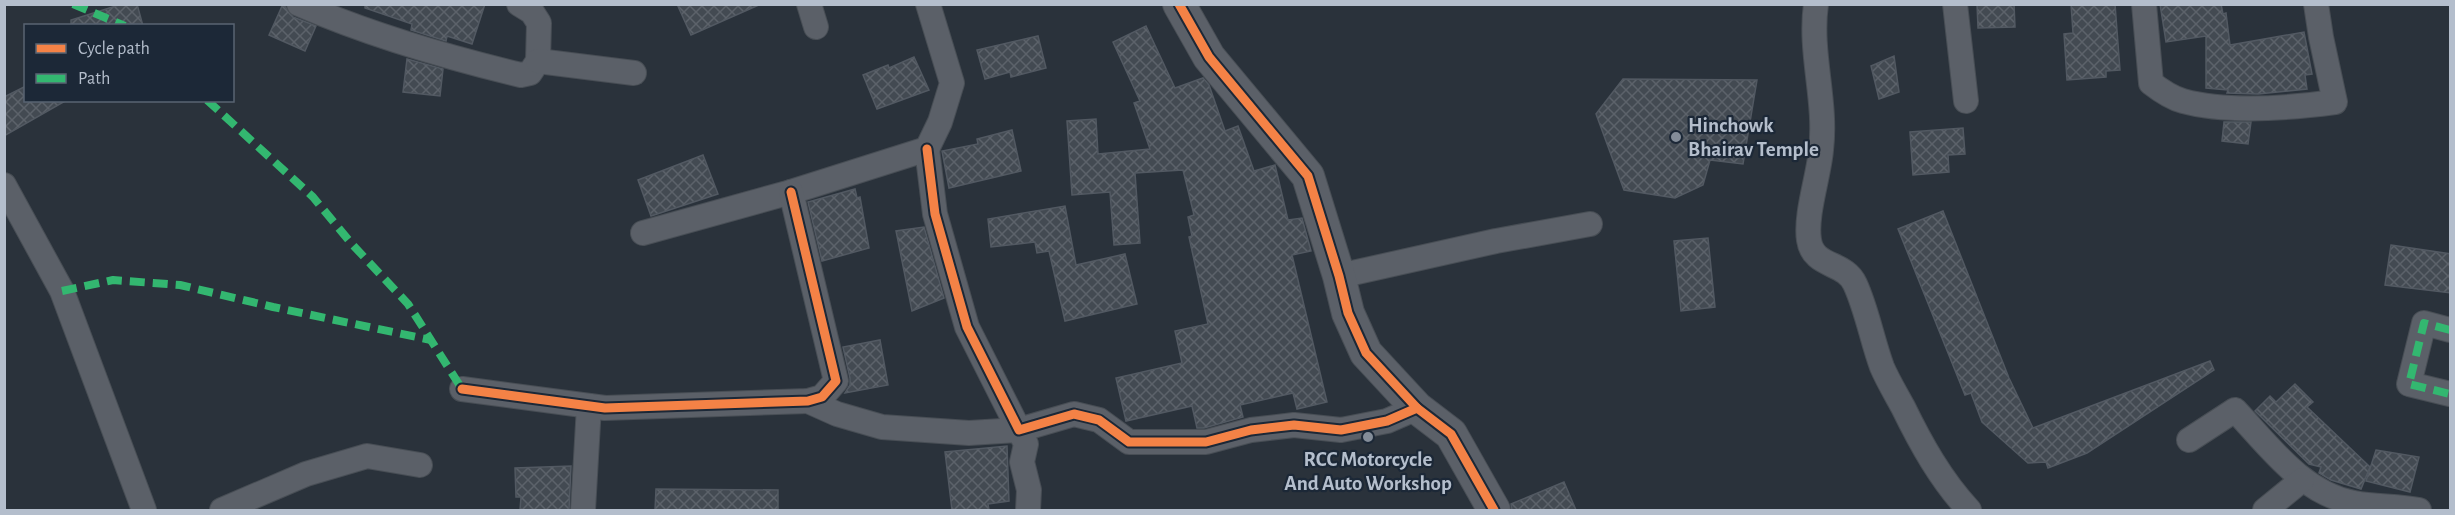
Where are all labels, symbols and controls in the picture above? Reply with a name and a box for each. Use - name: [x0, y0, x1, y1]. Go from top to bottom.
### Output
- legend: [24, 24, 234, 102]
- text: Cycle path: [78, 40, 150, 58]
- text: Path: [78, 70, 110, 88]
- place label: Hinchowk Bhairav Temple: [1688, 115, 1819, 160]
- marker: Hinchowk Bhairav Temple: [1669, 130, 1683, 144]
- marker: RCC Motorcycle And Auto Workshop: [1361, 430, 1375, 444]
- place label: RCC Motorcycle And Auto Workshop: [1284, 449, 1452, 494]

